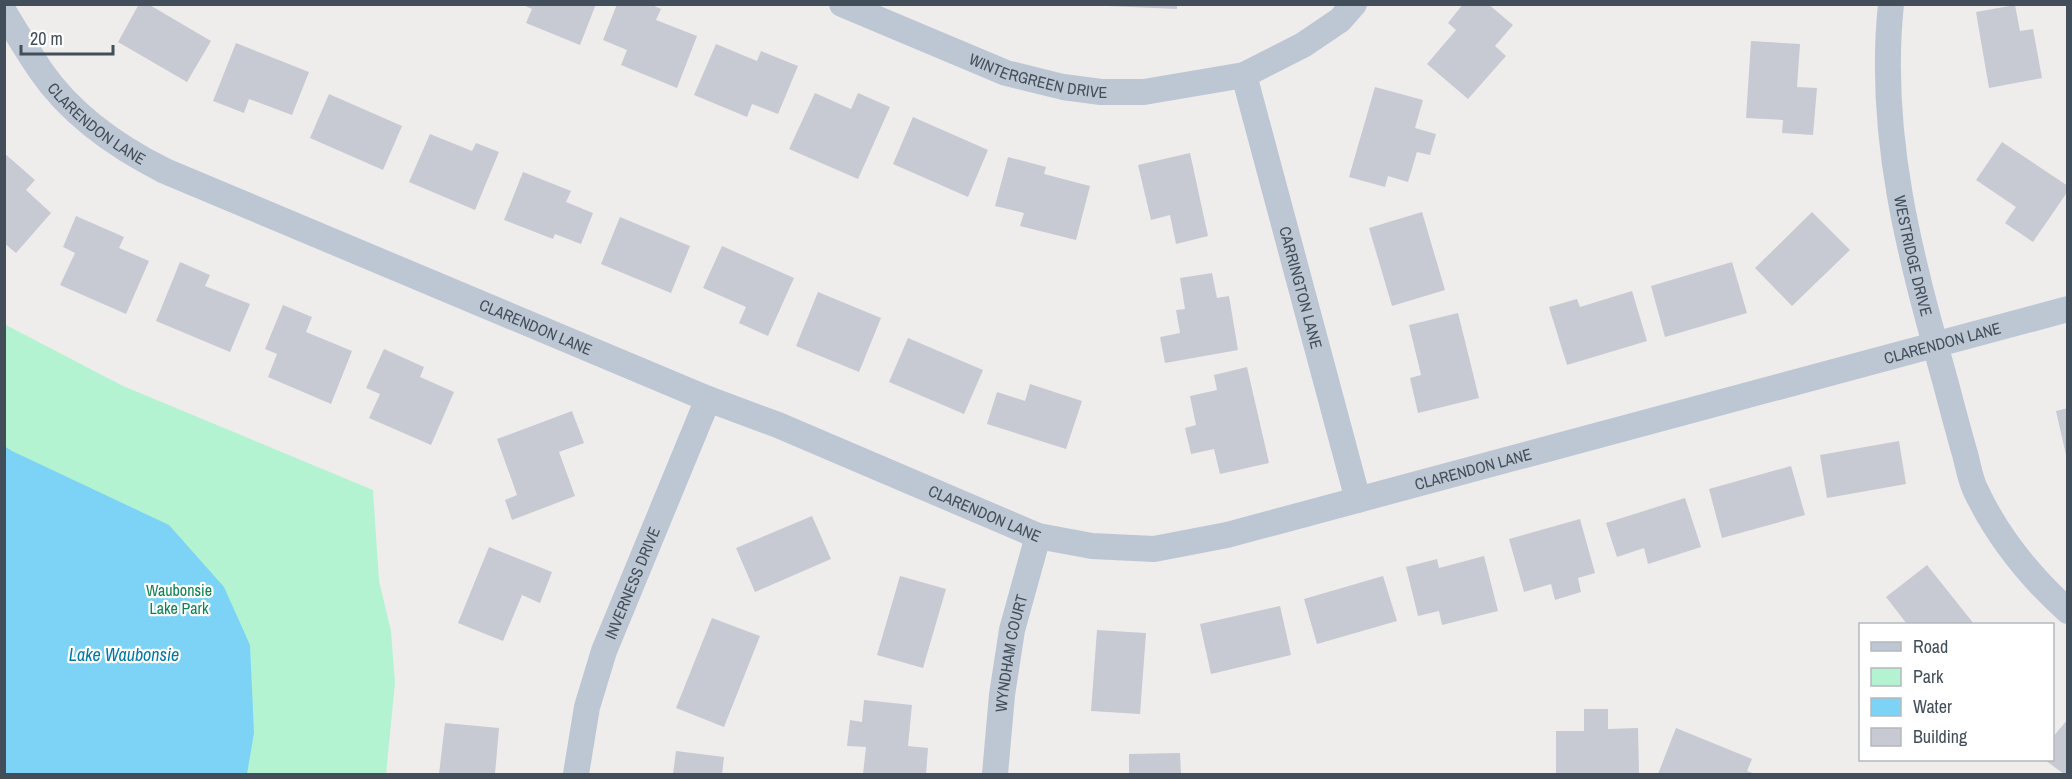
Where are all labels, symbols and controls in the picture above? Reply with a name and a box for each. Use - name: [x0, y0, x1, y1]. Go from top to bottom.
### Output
- scale bar: [21, 18, 112, 56]
- text: 20 m: [30, 26, 63, 51]
- street label: WINTERGREEN DRIVE: [966, 48, 1107, 103]
- street label: CLARENDON LANE: [43, 78, 150, 170]
- street label: WESTRIDGE DRIVE: [1889, 193, 1938, 318]
- street label: CARRINGTON LANE: [1274, 224, 1328, 351]
- street label: CLARENDON LANE: [476, 293, 596, 360]
- street label: CLARENDON LANE: [1881, 317, 2003, 369]
- street label: CLARENDON LANE: [1412, 443, 1534, 495]
- street label: CLARENDON LANE: [925, 479, 1044, 547]
- street label: INVERNESS DRIVE: [599, 523, 665, 643]
- park label: Waubonsie Lake Park: [146, 579, 212, 619]
- street label: WYNDHAM COURT: [990, 592, 1032, 713]
- legend: [1859, 623, 2054, 761]
- text: Road: [1913, 634, 1948, 659]
- water label: Lake Waubonsie: [69, 642, 179, 667]
- text: Park: [1913, 664, 1944, 689]
- text: Water: [1913, 694, 1952, 719]
- text: Building: [1913, 724, 1968, 749]

